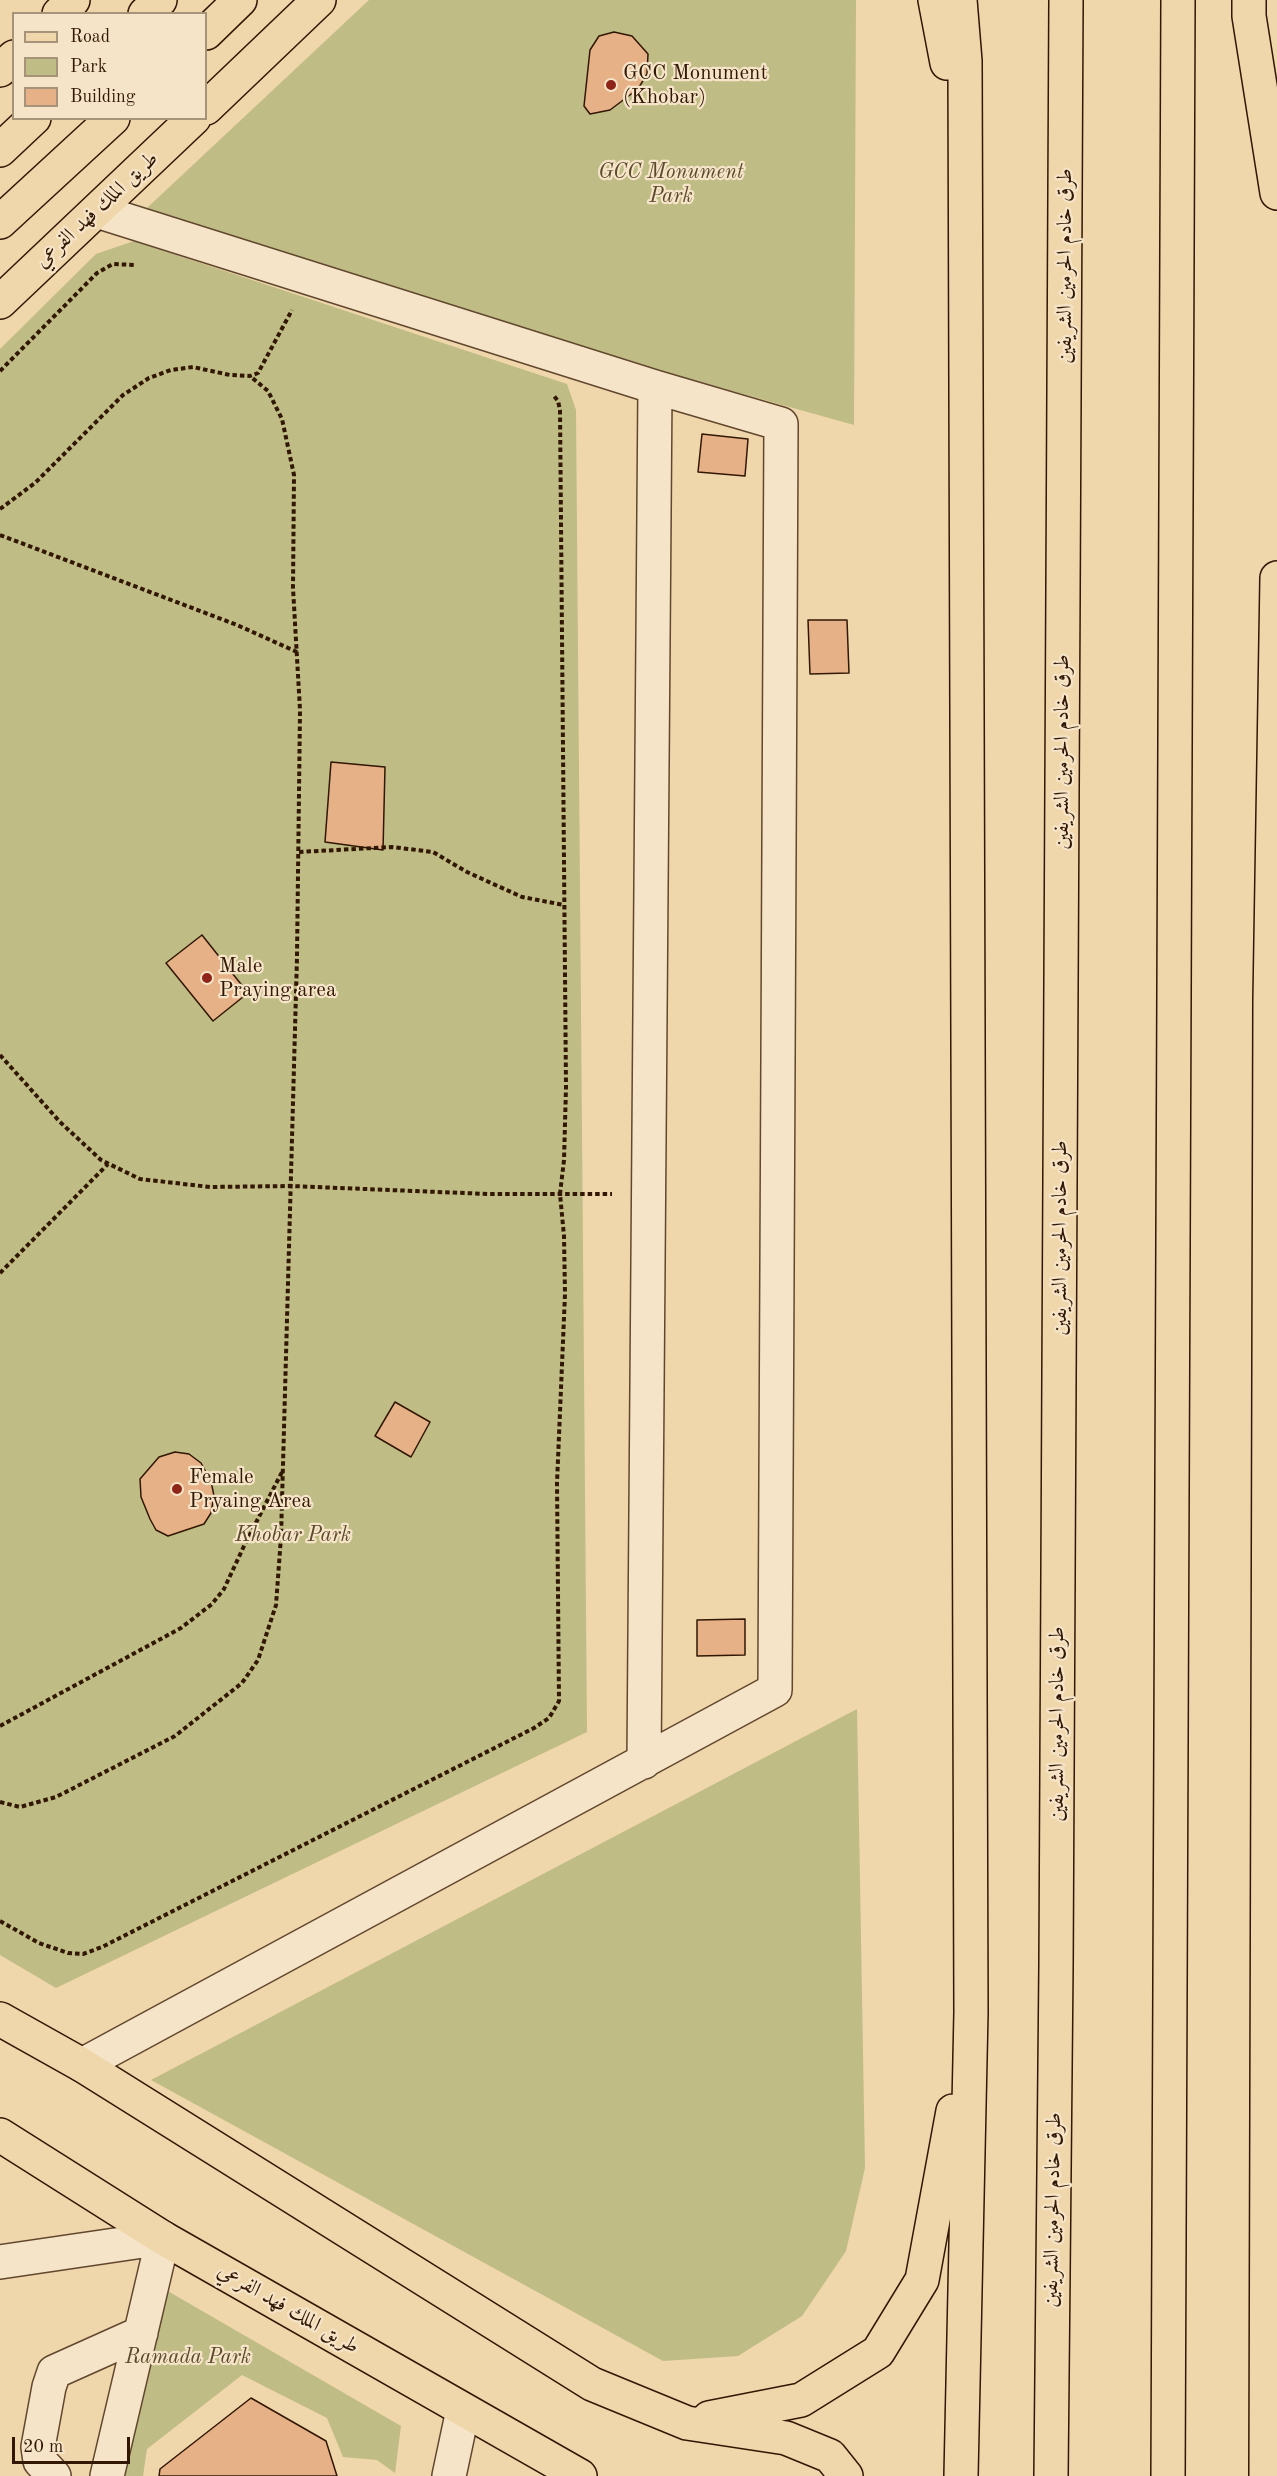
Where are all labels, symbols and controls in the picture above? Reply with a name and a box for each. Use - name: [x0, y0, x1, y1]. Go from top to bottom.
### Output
- legend: [12, 12, 207, 120]
- text: Road: [70, 28, 110, 46]
- text: Park: [70, 58, 107, 76]
- place label: GCC Monument (Khobar): [623, 60, 768, 110]
- marker: GCC Monument (Khobar): [604, 78, 618, 92]
- text: Building: [70, 88, 135, 106]
- street label: طريق الملك فهد الفرعي: [30, 146, 164, 274]
- park label: GCC Monument Park: [598, 159, 744, 209]
- street label: طرق خادم الحرمين الشريفين: [1052, 168, 1078, 364]
- street label: طرق خادم الحرمين الشريفين: [1049, 654, 1075, 850]
- place label: Male Praying area: [219, 953, 336, 1003]
- marker: Male Praying area: [200, 971, 214, 985]
- street label: طرق خادم الحرمين الشريفين: [1047, 1140, 1073, 1336]
- place label: Female Pryaing Area: [189, 1464, 312, 1514]
- marker: Female Pryaing Area: [170, 1482, 184, 1496]
- park label: Khobar Park: [235, 1522, 351, 1548]
- street label: طرق خادم الحرمين الشريفين: [1044, 1626, 1070, 1822]
- street label: طرق خادم الحرمين الشريفين: [1039, 2112, 1067, 2308]
- street label: طريق الملك فهد الفرعي: [213, 2258, 363, 2360]
- park label: Ramada Park: [125, 2344, 251, 2370]
- scale bar: [15, 2425, 134, 2463]
- text: 20 m: [23, 2438, 63, 2456]

